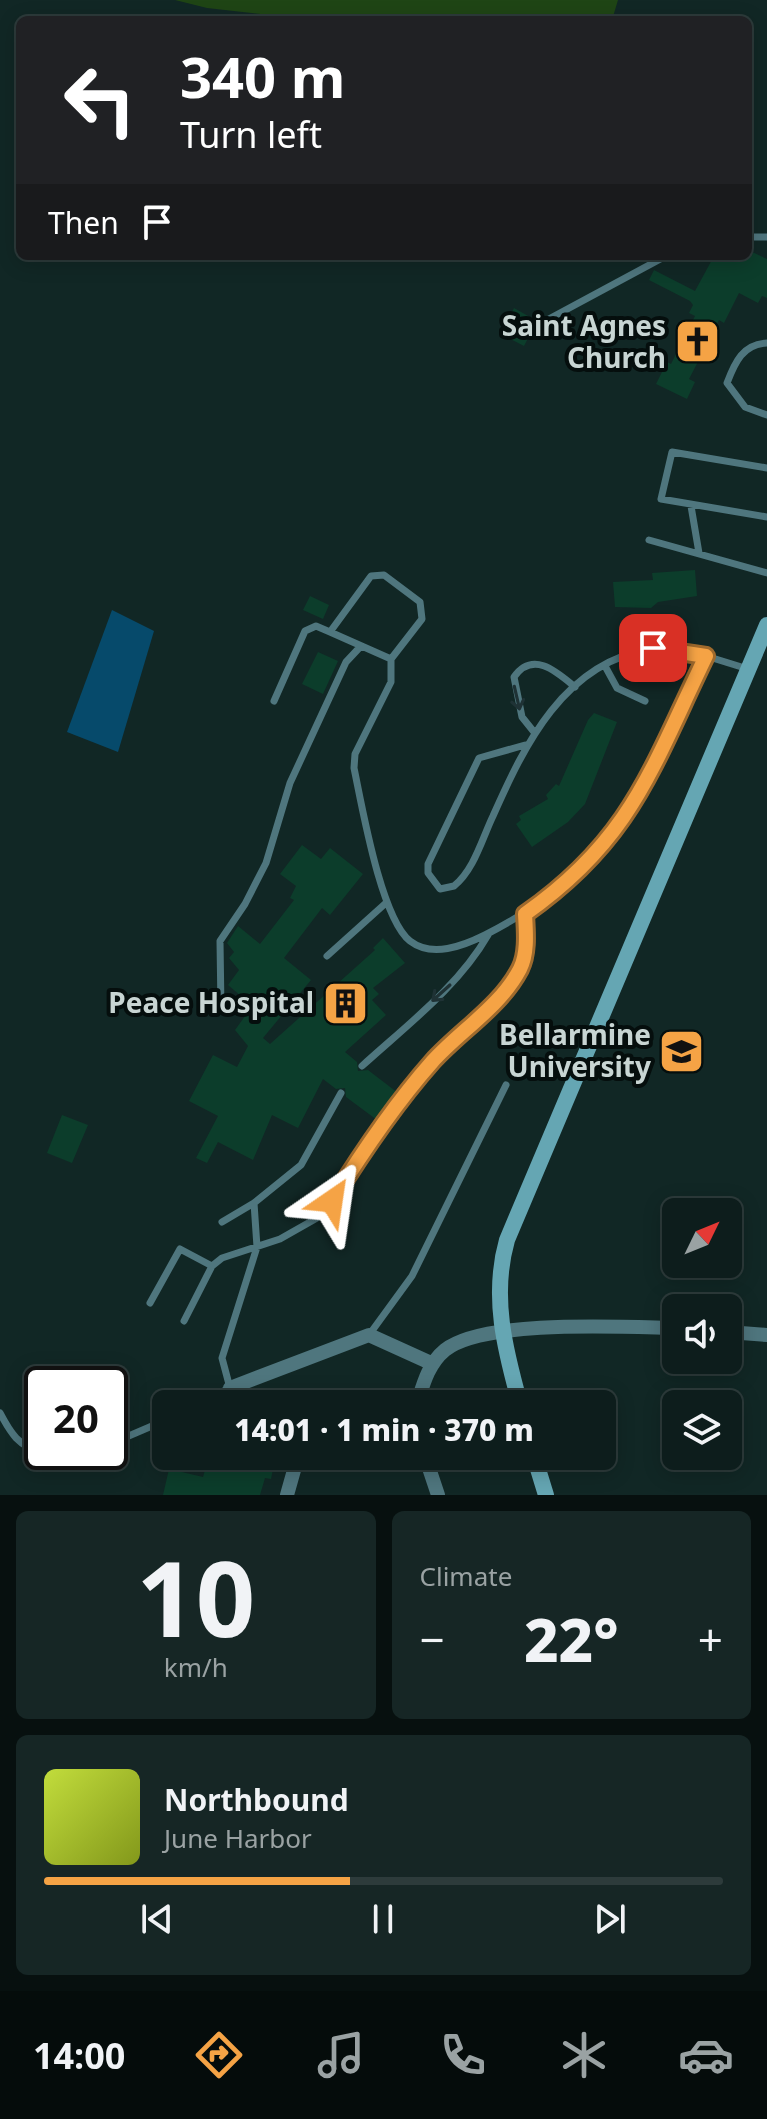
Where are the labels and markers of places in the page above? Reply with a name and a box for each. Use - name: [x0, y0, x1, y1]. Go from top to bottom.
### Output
- place label: Saint Agnes Church: [502, 306, 666, 376]
- church icon: Saint Agnes Church: [673, 318, 721, 366]
- pin: [619, 614, 687, 682]
- building icon: Peace Hospital: [321, 979, 369, 1027]
- place label: Peace Hospital: [108, 983, 314, 1021]
- place label: Bellarmine University: [499, 1015, 651, 1085]
- school or university icon: Bellarmine University: [658, 1027, 706, 1075]

